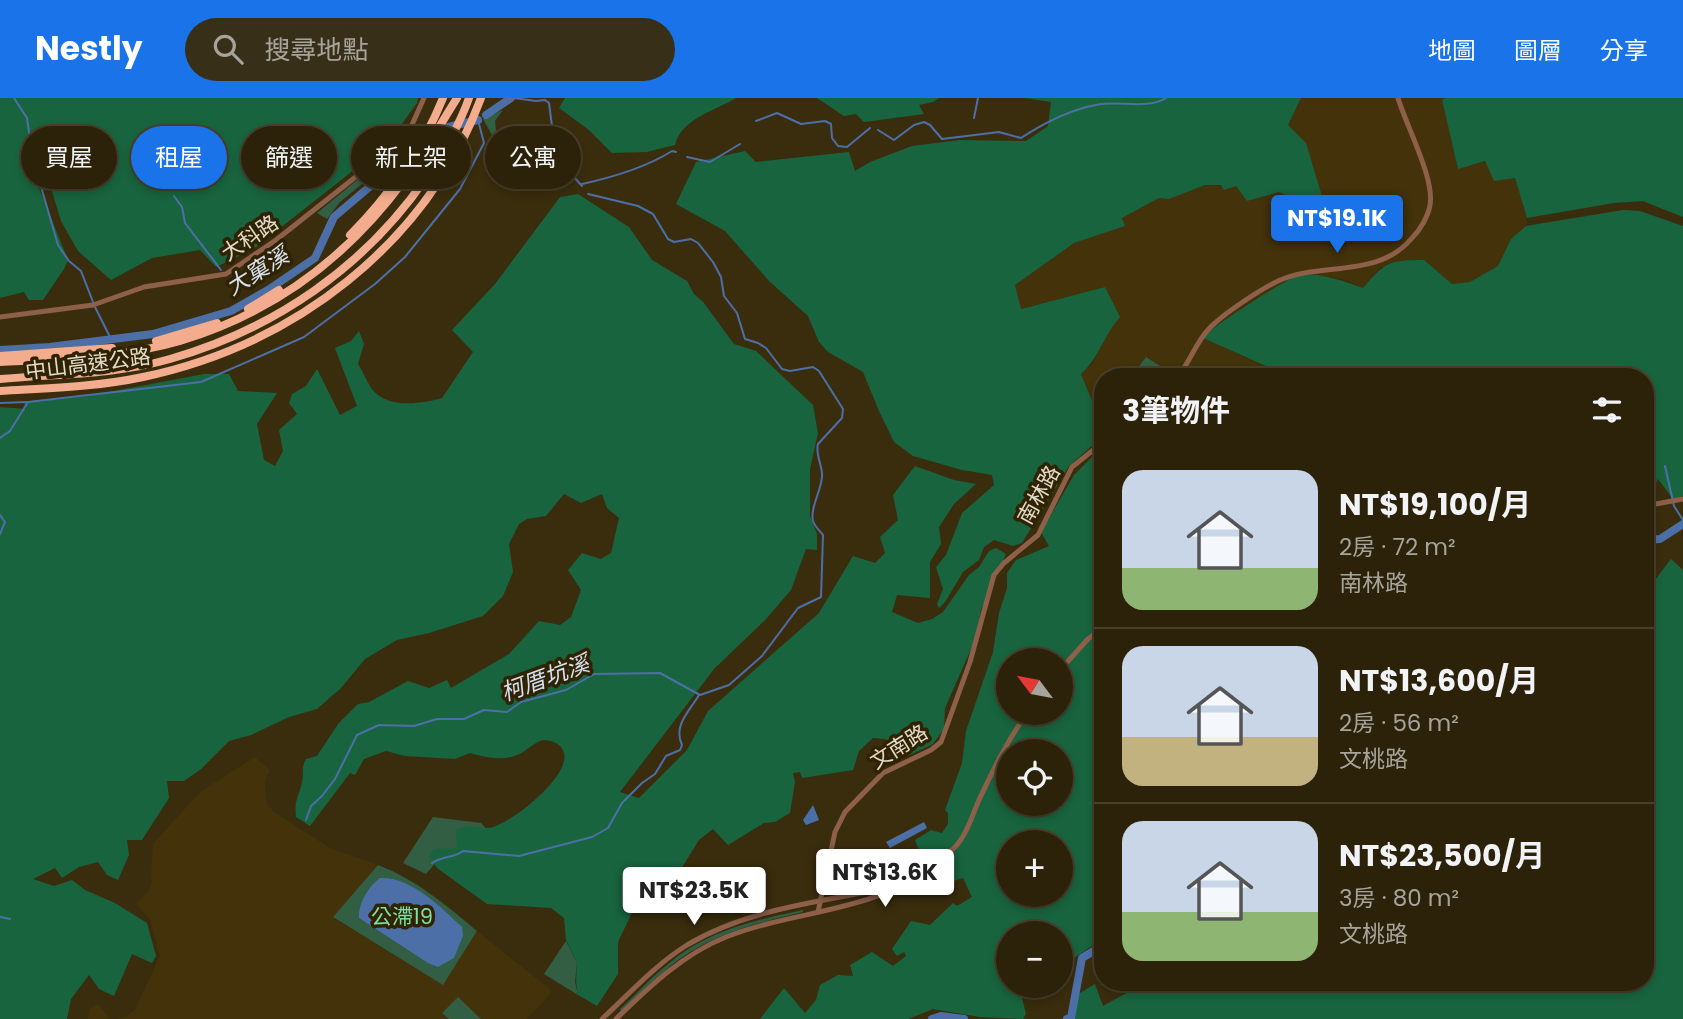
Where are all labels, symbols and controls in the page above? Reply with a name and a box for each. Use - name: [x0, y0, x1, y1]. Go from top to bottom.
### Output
- search box: [185, 18, 675, 81]
- text: Nestly: [35, 25, 143, 72]
- icon: search: [209, 30, 247, 68]
- text: 搜尋地點: [265, 32, 369, 68]
- text: 地圖: [1428, 34, 1476, 67]
- text: 圖層: [1514, 34, 1562, 67]
- text: 分享: [1600, 34, 1648, 67]
- chip: 買屋: [21, 126, 117, 189]
- chip: 租屋: [131, 126, 227, 189]
- chip: 篩選: [241, 126, 337, 189]
- chip: 新上架: [351, 126, 471, 189]
- chip: 公寓: [485, 126, 581, 189]
- pin: NT$19.1K: [1265, 195, 1409, 255]
- text: NT$19.1K: [1287, 202, 1387, 234]
- street label: 大科路: [215, 208, 284, 267]
- water label: 大窠溪: [219, 238, 297, 303]
- street label: 中山高速公路: [24, 341, 152, 386]
- text: 3筆物件: [1122, 389, 1230, 432]
- icon: filters: [1588, 391, 1626, 429]
- street label: 南林路: [1011, 460, 1067, 529]
- text: NT$19,100/月: [1339, 483, 1531, 526]
- icon: home: [1178, 498, 1262, 582]
- text: 2房 · 72 m²: [1339, 531, 1456, 563]
- text: 南林路: [1339, 567, 1408, 599]
- water label: 柯厝坑溪: [496, 646, 597, 709]
- north arrow: [996, 648, 1073, 724]
- map controls: [996, 648, 1073, 998]
- text: NT$13,600/月: [1339, 659, 1539, 702]
- icon: home: [1178, 674, 1262, 758]
- text: 2房 · 56 m²: [1339, 707, 1459, 739]
- street label: 文南路: [864, 718, 933, 776]
- button: locate: [996, 739, 1073, 816]
- text: 文桃路: [1339, 743, 1408, 775]
- button: +: [996, 830, 1073, 907]
- text: NT$23,500/月: [1339, 834, 1545, 877]
- icon: home: [1178, 849, 1262, 933]
- pin: NT$13.6K: [813, 850, 957, 909]
- text: NT$13.6K: [832, 856, 938, 888]
- pin: NT$23.5K: [622, 868, 766, 927]
- text: NT$23.5K: [639, 874, 749, 906]
- text: 3房 · 80 m²: [1339, 882, 1459, 914]
- park label: 公滯19: [371, 902, 433, 931]
- text: 文桃路: [1339, 918, 1408, 950]
- button: −: [996, 921, 1073, 998]

